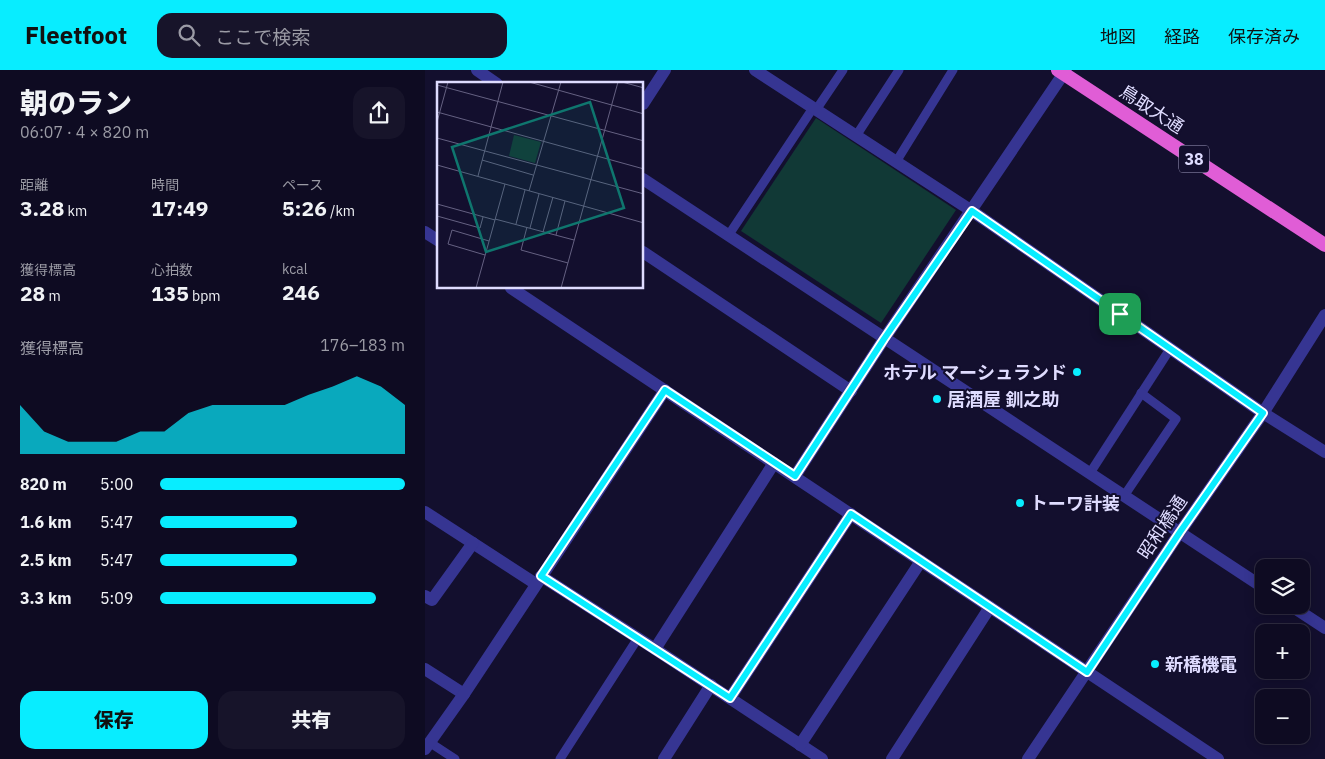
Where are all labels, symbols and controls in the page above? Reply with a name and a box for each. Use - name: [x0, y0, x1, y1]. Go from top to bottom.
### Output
- search box: [157, 13, 507, 58]
- text: Fleetfoot: [25, 19, 127, 51]
- icon: search: [175, 21, 203, 49]
- text: ここで検索: [215, 25, 310, 49]
- text: 地図: [1100, 25, 1136, 48]
- text: 経路: [1164, 25, 1200, 48]
- text: 保存済み: [1228, 25, 1300, 48]
- street label: 鳥取大通: [1116, 80, 1188, 138]
- inset map: [437, 82, 644, 289]
- text: 朝のラン: [20, 84, 132, 121]
- button: share: [353, 87, 405, 139]
- text: 06:07 · 4 × 820 m: [20, 122, 149, 142]
- road number: 38: [1179, 146, 1209, 172]
- text: 距離: [20, 176, 48, 194]
- text: 時間: [151, 176, 179, 194]
- text: ペース: [282, 176, 323, 194]
- text: 3.28: [20, 194, 64, 222]
- text: 17:49: [151, 194, 208, 222]
- text: 5:26: [282, 194, 327, 222]
- text: km: [64, 202, 87, 220]
- text: /km: [327, 202, 355, 220]
- text: kcal: [282, 260, 307, 278]
- text: 獲得標高: [20, 261, 76, 279]
- text: 心拍数: [151, 261, 193, 279]
- text: 246: [282, 278, 320, 306]
- text: 28: [20, 279, 45, 307]
- text: 135: [151, 279, 189, 307]
- text: m: [45, 287, 61, 305]
- text: bpm: [189, 287, 221, 305]
- pin: [1099, 293, 1141, 335]
- icon: arrive: [1106, 300, 1134, 328]
- text: 176–183 m: [320, 335, 405, 355]
- text: 獲得標高: [20, 338, 84, 358]
- place label: ホテル マーシュランド: [883, 361, 1067, 384]
- marker: ホテル マーシュランド: [1071, 366, 1083, 378]
- place label: 居酒屋 釧之助: [947, 388, 1059, 411]
- marker: 居酒屋 釧之助: [931, 393, 943, 405]
- text: 820 m: [20, 474, 67, 494]
- text: 5:00: [100, 474, 133, 494]
- street label: 昭和橋通: [1132, 491, 1192, 563]
- place label: トーワ計装: [1030, 492, 1120, 515]
- marker: トーワ計装: [1014, 497, 1026, 509]
- text: 1.6 km: [20, 512, 71, 532]
- text: 5:47: [100, 512, 133, 532]
- text: 2.5 km: [20, 550, 71, 570]
- text: 5:47: [100, 550, 133, 570]
- map controls: [1255, 559, 1310, 744]
- button: layers: [1255, 559, 1310, 614]
- text: 3.3 km: [20, 588, 71, 608]
- text: 5:09: [100, 588, 133, 608]
- button: +: [1255, 624, 1310, 679]
- place label: 新橋機電: [1165, 653, 1237, 676]
- marker: 新橋機電: [1149, 658, 1161, 670]
- button: −: [1255, 689, 1310, 744]
- button: 保存: [20, 691, 208, 749]
- button: 共有: [218, 691, 405, 749]

